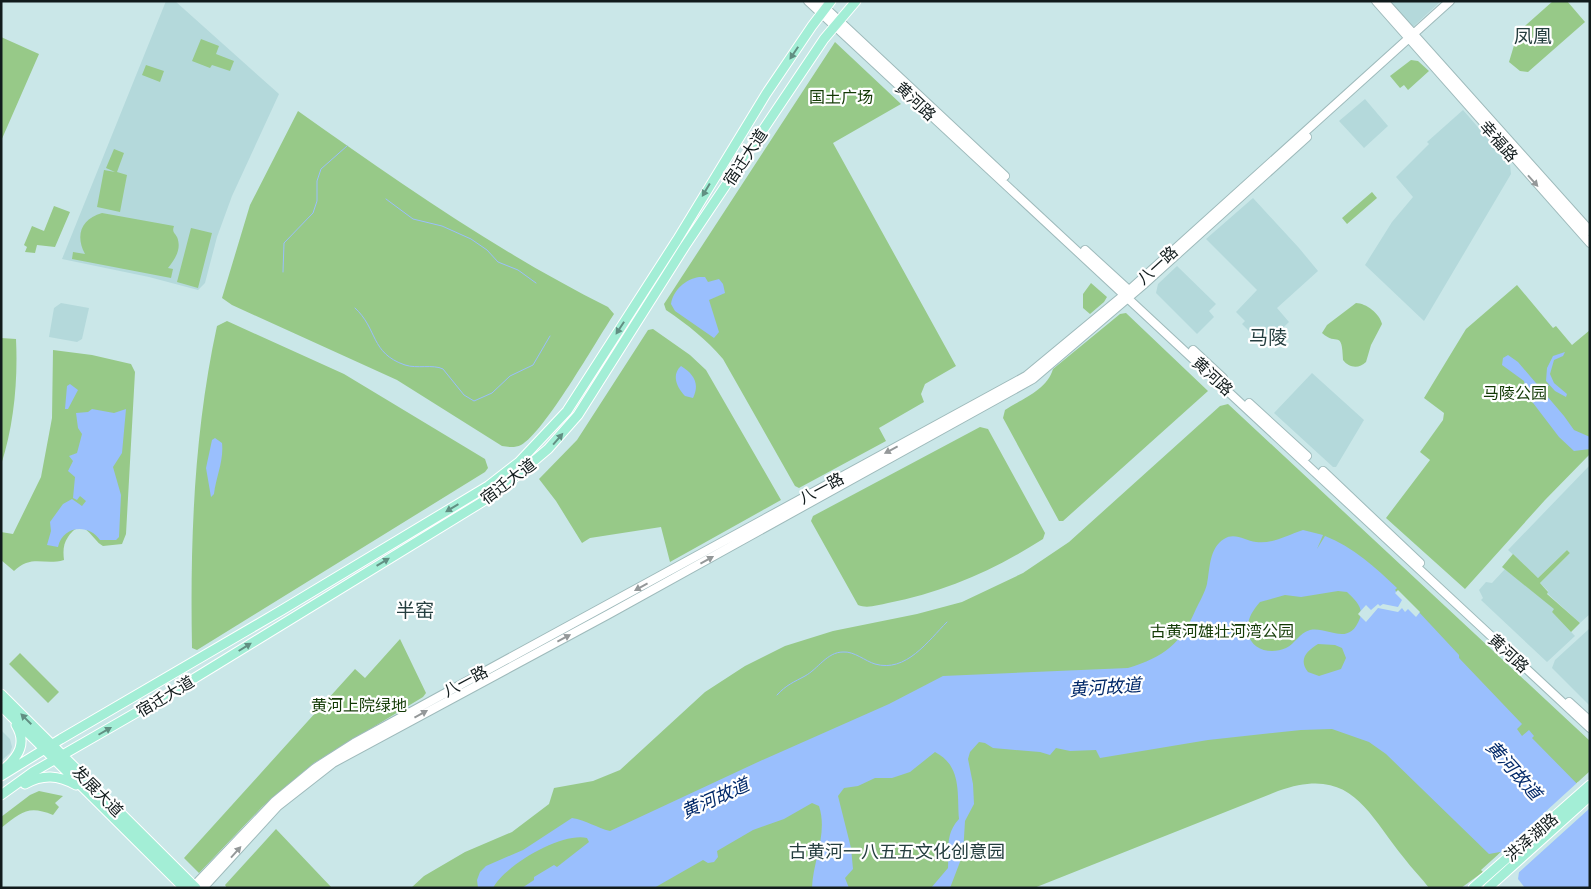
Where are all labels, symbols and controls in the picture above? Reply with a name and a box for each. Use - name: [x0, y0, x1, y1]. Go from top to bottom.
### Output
- district label: 凤凰: [1514, 24, 1552, 48]
- one-way arrow: [789, 46, 798, 60]
- street label: 黄河路: [892, 77, 940, 125]
- park label: 国土广场: [809, 87, 873, 107]
- street label: 幸福路: [1476, 116, 1522, 166]
- street label: 宿迁大道: [719, 125, 771, 189]
- one-way arrow: [1527, 174, 1539, 186]
- one-way arrow: [702, 184, 711, 197]
- street label: 八一路: [1132, 242, 1182, 288]
- one-way arrow: [616, 321, 625, 335]
- district label: 马陵: [1249, 325, 1287, 349]
- street label: 黄河路: [1189, 352, 1237, 400]
- park label: 马陵公园: [1483, 383, 1547, 403]
- one-way arrow: [552, 432, 563, 445]
- one-way arrow: [884, 446, 898, 455]
- street label: 宿迁大道: [476, 454, 540, 508]
- street label: 八一路: [795, 468, 847, 508]
- one-way arrow: [446, 503, 459, 512]
- one-way arrow: [699, 556, 714, 564]
- one-way arrow: [376, 558, 389, 567]
- one-way arrow: [634, 583, 648, 591]
- district label: 半窑: [396, 598, 434, 622]
- park label: 古黄河雄壮河湾公园: [1150, 621, 1294, 641]
- street label: 黄河路: [1485, 629, 1533, 677]
- one-way arrow: [557, 634, 571, 642]
- one-way arrow: [238, 643, 251, 652]
- street label: 八一路: [439, 661, 491, 701]
- street label: 宿迁大道: [132, 671, 198, 721]
- water label: 黄河故道: [1068, 673, 1145, 701]
- park label: 黄河上院绿地: [311, 695, 407, 715]
- one-way arrow: [414, 710, 427, 719]
- one-way arrow: [21, 713, 33, 725]
- one-way arrow: [99, 727, 112, 736]
- water label: 黄河故道: [1481, 736, 1549, 807]
- street label: 发展大道: [68, 761, 128, 821]
- water label: 黄河故道: [677, 772, 755, 823]
- street label: 洪泽湖路: [1500, 808, 1562, 866]
- district label: 古黄河一八五五文化创意园: [789, 840, 1005, 863]
- one-way arrow: [230, 846, 242, 858]

